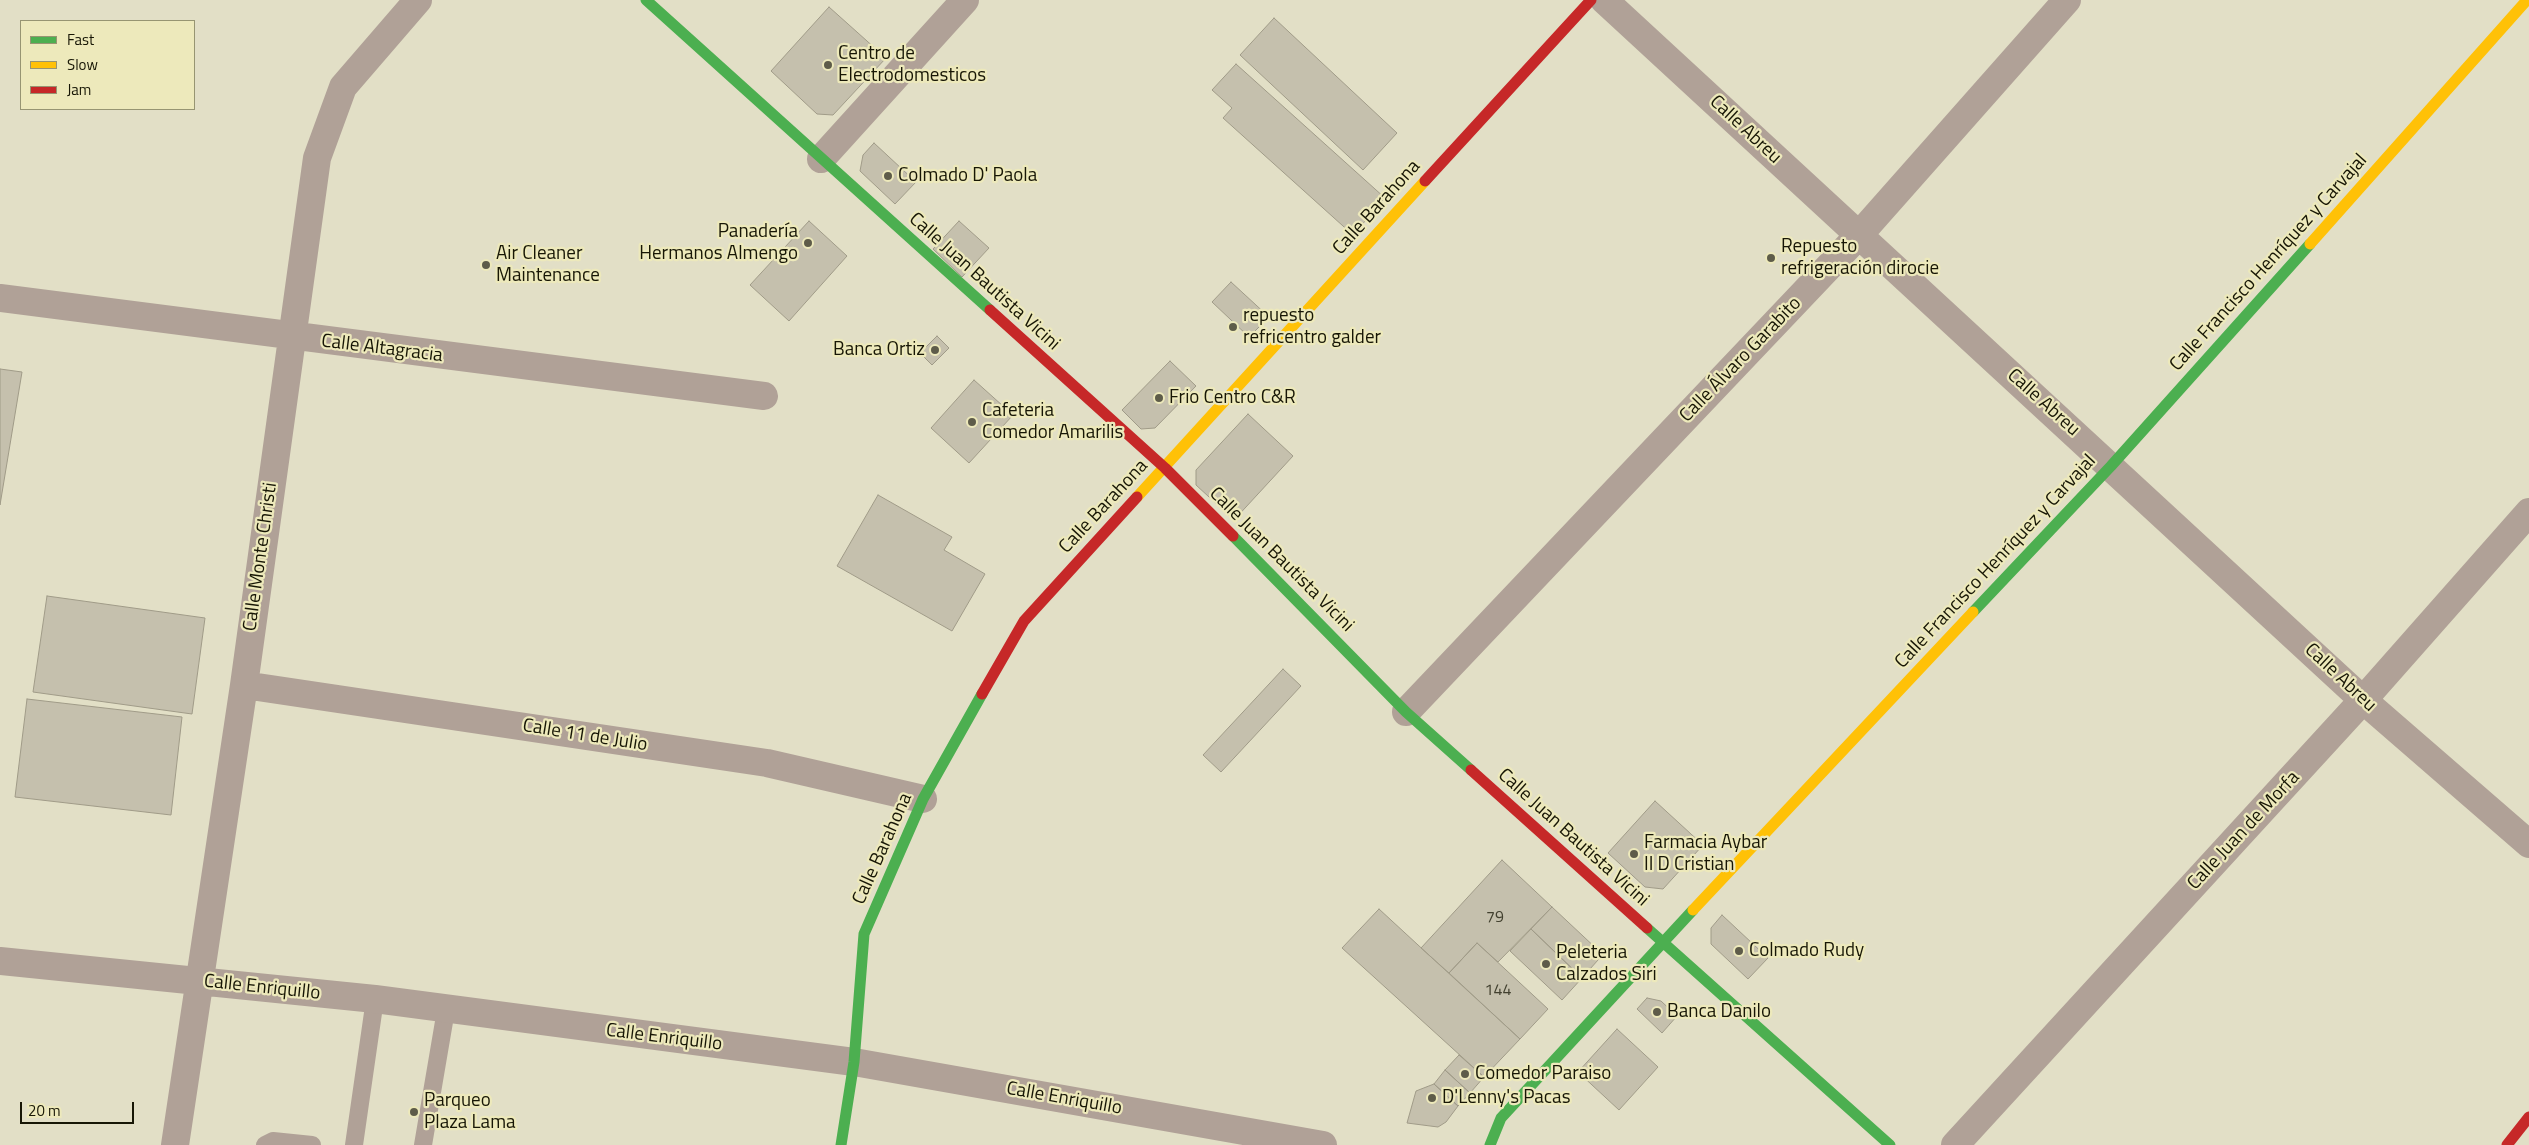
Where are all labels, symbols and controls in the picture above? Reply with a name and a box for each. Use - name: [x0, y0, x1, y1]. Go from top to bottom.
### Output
- legend: [20, 20, 195, 110]
- text: Fast: [67, 28, 94, 51]
- place label: Centro de Electrodomesticos: [838, 43, 986, 87]
- text: Slow: [67, 53, 98, 76]
- marker: Centro de Electrodomesticos: [822, 59, 834, 71]
- text: Jam: [67, 78, 91, 101]
- street label: Calle Abreu: [1704, 91, 1786, 169]
- street label: Calle Francisco Henríquez y Carvajal: [2165, 150, 2373, 376]
- street label: Calle Barahona: [1328, 156, 1426, 260]
- place label: Colmado D' Paola: [898, 165, 1037, 187]
- marker: Colmado D' Paola: [882, 170, 894, 182]
- street label: Calle Juan Bautista Vicini: [904, 208, 1064, 356]
- place label: Panadería Hermanos Almengo: [639, 221, 798, 265]
- place label: Repuesto refrigeración dirocie: [1781, 236, 1939, 280]
- marker: Panadería Hermanos Almengo: [802, 237, 814, 249]
- place label: Air Cleaner Maintenance: [496, 243, 600, 287]
- marker: Repuesto refrigeración dirocie: [1765, 252, 1777, 264]
- marker: Air Cleaner Maintenance: [480, 259, 492, 271]
- street label: Calle Álvaro Garabito: [1675, 293, 1807, 427]
- place label: repuesto refricentro galder: [1243, 305, 1381, 349]
- marker: repuesto refricentro galder: [1227, 321, 1239, 333]
- street label: Calle Altagracia: [320, 330, 444, 368]
- place label: Banca Ortiz: [833, 339, 925, 361]
- marker: Banca Ortiz: [929, 344, 941, 356]
- street label: Calle Abreu: [2002, 364, 2084, 442]
- place label: Frio Centro C&R: [1169, 387, 1296, 409]
- marker: Frio Centro C&R: [1153, 392, 1165, 404]
- place label: Cafeteria Comedor Amarilis: [982, 400, 1123, 444]
- marker: Cafeteria Comedor Amarilis: [966, 416, 978, 428]
- street label: Calle Francisco Henríquez y Carvajal: [1891, 450, 2101, 674]
- street label: Calle Barahona: [1055, 455, 1153, 559]
- street label: Calle Monte Christi: [239, 481, 283, 633]
- street label: Calle Juan Bautista Vicini: [1204, 483, 1358, 637]
- street label: Calle Abreu: [2299, 639, 2381, 717]
- street label: Calle 11 de Julio: [521, 715, 649, 757]
- street label: Calle Juan Bautista Vicini: [1493, 764, 1653, 912]
- street label: Calle Juan de Morfa: [2183, 767, 2305, 895]
- street label: Calle Barahona: [848, 790, 918, 908]
- place label: Farmacia Aybar II D Cristian: [1644, 832, 1767, 876]
- marker: Farmacia Aybar II D Cristian: [1628, 848, 1640, 860]
- house number: 79: [1486, 908, 1504, 928]
- place label: Colmado Rudy: [1749, 940, 1864, 962]
- place label: Peleteria Calzados Siri: [1556, 942, 1657, 986]
- marker: Colmado Rudy: [1733, 945, 1745, 957]
- marker: Peleteria Calzados Siri: [1540, 958, 1552, 970]
- street label: Calle Enriquillo: [203, 971, 321, 1005]
- house number: 144: [1485, 981, 1511, 1001]
- place label: Banca Danilo: [1667, 1001, 1771, 1023]
- marker: Banca Danilo: [1651, 1006, 1663, 1018]
- street label: Calle Enriquillo: [605, 1020, 723, 1056]
- place label: Comedor Paraiso: [1475, 1063, 1611, 1085]
- marker: Comedor Paraiso: [1459, 1068, 1471, 1080]
- street label: Calle Enriquillo: [1004, 1078, 1124, 1120]
- place label: D'Lenny's Pacas: [1442, 1087, 1570, 1109]
- place label: Parqueo Plaza Lama: [424, 1090, 516, 1134]
- scale bar: [22, 1092, 136, 1124]
- marker: D'Lenny's Pacas: [1426, 1092, 1438, 1104]
- text: 20 m: [28, 1099, 61, 1122]
- marker: Parqueo Plaza Lama: [408, 1106, 420, 1118]

